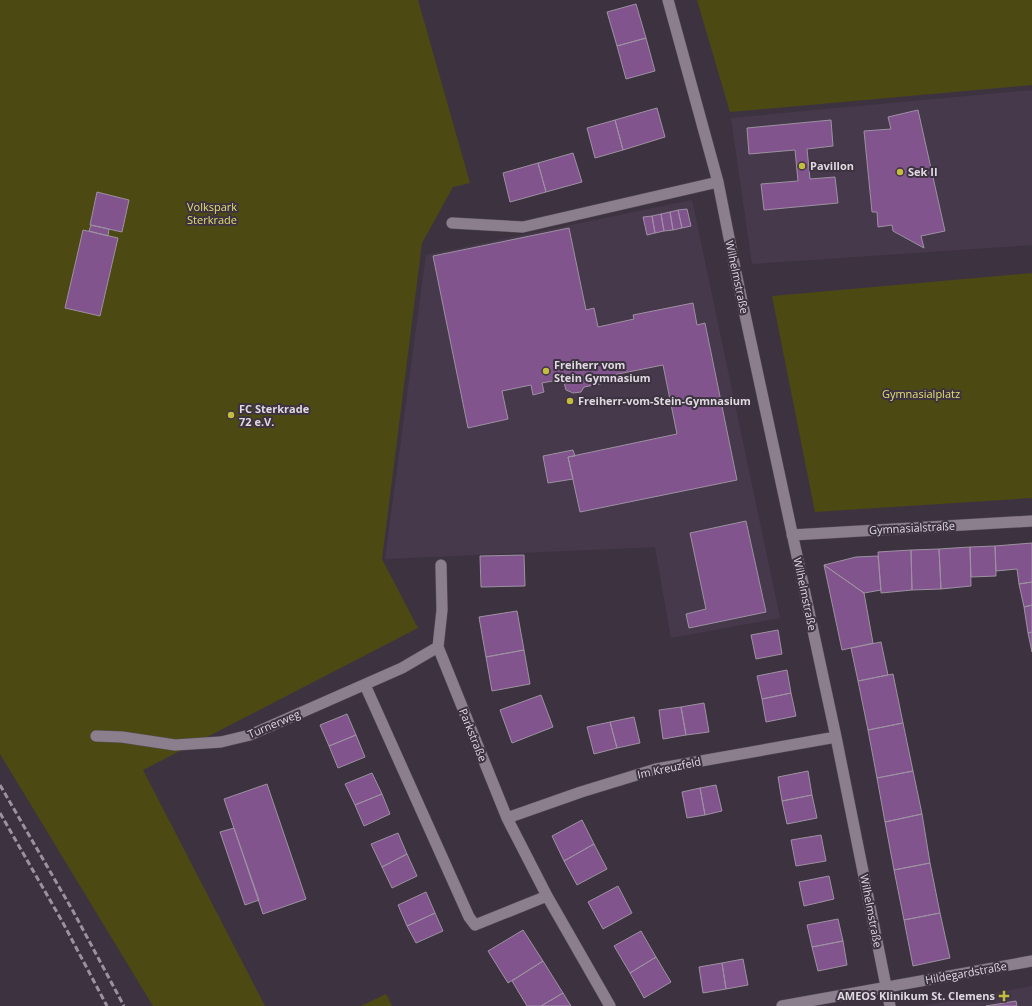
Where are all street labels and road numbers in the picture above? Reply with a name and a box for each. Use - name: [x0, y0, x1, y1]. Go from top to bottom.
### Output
- street label: Wilhelmstraße: [722, 239, 753, 315]
- street label: Gymnasialstraße: [869, 518, 955, 537]
- street label: Wilhelmstraße: [790, 556, 821, 632]
- street label: Turnerweg: [245, 706, 302, 741]
- street label: Parkstraße: [456, 706, 491, 763]
- street label: Im Kreuzfeld: [636, 753, 702, 782]
- street label: Wilhelmstraße: [857, 873, 886, 949]
- street label: Hildegardstraße: [924, 958, 1008, 987]

